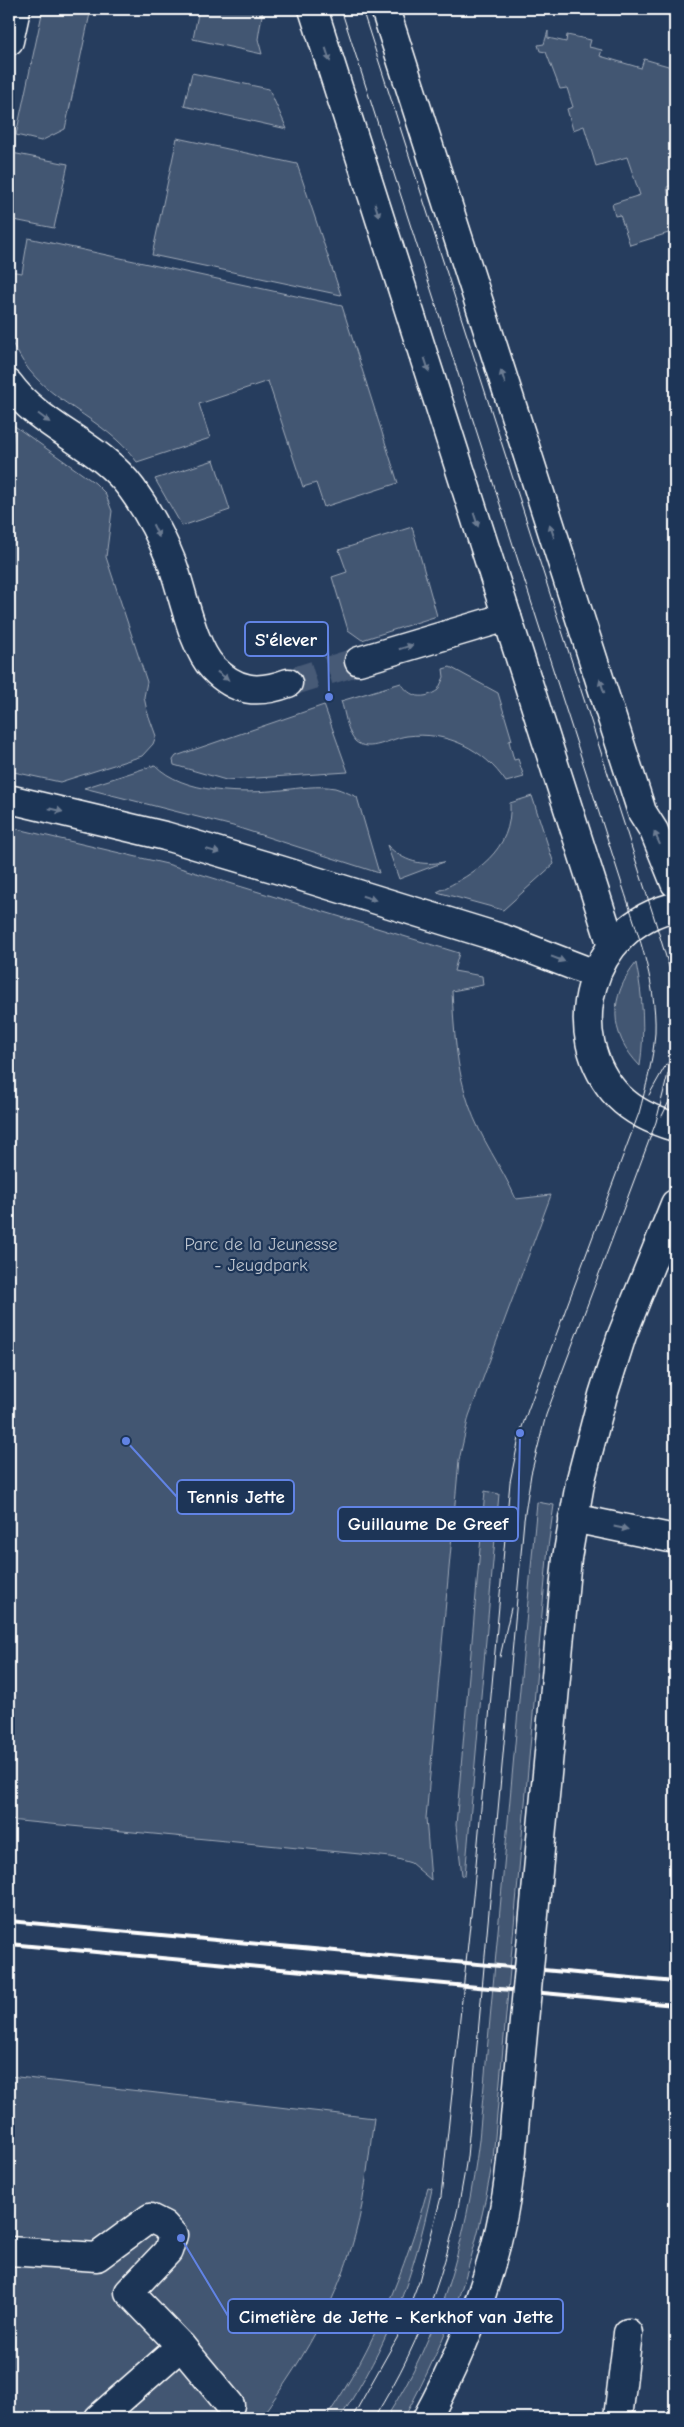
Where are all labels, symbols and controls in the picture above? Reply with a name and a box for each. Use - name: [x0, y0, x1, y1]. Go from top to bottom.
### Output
- one-way arrow: [325, 48, 332, 63]
- one-way arrow: [374, 203, 382, 218]
- one-way arrow: [424, 357, 431, 372]
- one-way arrow: [498, 369, 506, 384]
- one-way arrow: [37, 412, 50, 423]
- one-way arrow: [473, 512, 481, 527]
- one-way arrow: [152, 524, 160, 538]
- one-way arrow: [548, 524, 556, 539]
- callout: S'élever: [245, 622, 328, 656]
- text: S'élever: [255, 629, 317, 651]
- one-way arrow: [398, 643, 413, 651]
- one-way arrow: [216, 671, 230, 681]
- one-way arrow: [597, 679, 605, 694]
- one-way arrow: [49, 806, 64, 814]
- one-way arrow: [653, 831, 661, 845]
- one-way arrow: [206, 847, 221, 855]
- one-way arrow: [362, 894, 377, 902]
- one-way arrow: [551, 956, 565, 964]
- park label: Parc de la Jeunesse - Jeugdpark: [184, 1234, 338, 1276]
- callout: Tennis Jette: [177, 1480, 294, 1514]
- text: Tennis Jette: [187, 1486, 285, 1508]
- callout: Guillaume De Greef: [338, 1507, 518, 1541]
- text: Guillaume De Greef: [348, 1513, 509, 1535]
- one-way arrow: [613, 1525, 629, 1533]
- callout: Cimetière de Jette - Kerkhof van Jette: [228, 2299, 563, 2333]
- text: Cimetière de Jette - Kerkhof van Jette: [239, 2306, 553, 2328]

